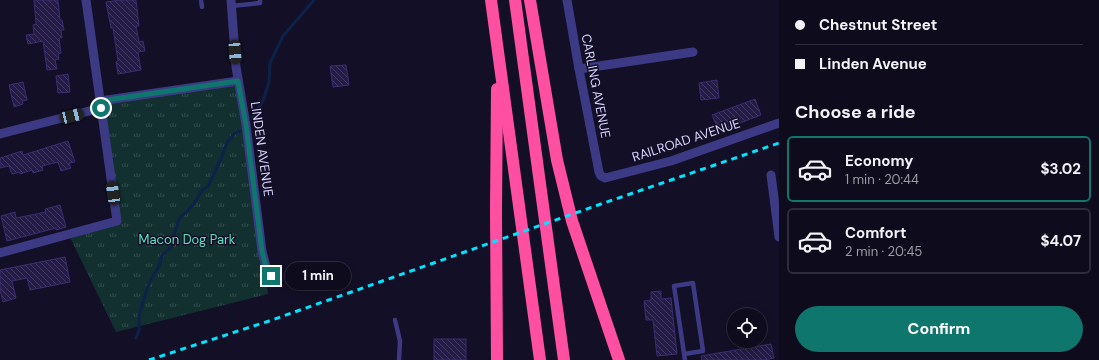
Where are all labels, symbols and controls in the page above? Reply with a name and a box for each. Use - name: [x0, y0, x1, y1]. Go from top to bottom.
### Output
- text: Chestnut Street: [819, 15, 937, 35]
- street label: CARLING AVENUE: [578, 32, 614, 140]
- car: [228, 40, 242, 64]
- text: Linden Avenue: [819, 54, 927, 74]
- route start: [92, 99, 110, 117]
- street label: LINDEN AVENUE: [247, 100, 277, 198]
- text: Choose a ride: [795, 100, 916, 124]
- car: [59, 107, 85, 125]
- street label: RAILROAD AVENUE: [630, 115, 742, 165]
- icon: car: [797, 151, 833, 187]
- text: Economy: [845, 151, 913, 171]
- text: $3.02: [1041, 159, 1081, 179]
- text: 1 min · 20:44: [845, 171, 919, 188]
- car: [105, 180, 121, 206]
- icon: car: [797, 223, 833, 259]
- text: Comfort: [845, 223, 906, 243]
- park label: Macon Dog Park: [139, 231, 236, 248]
- text: $4.07: [1040, 231, 1081, 251]
- text: 2 min · 20:45: [845, 243, 922, 260]
- callout: 1 min: [285, 262, 351, 290]
- route end: [262, 267, 280, 285]
- text: 1 min: [302, 267, 334, 284]
- button: Confirm: [795, 306, 1083, 352]
- map controls: [727, 308, 767, 348]
- button: locate: [727, 308, 767, 348]

